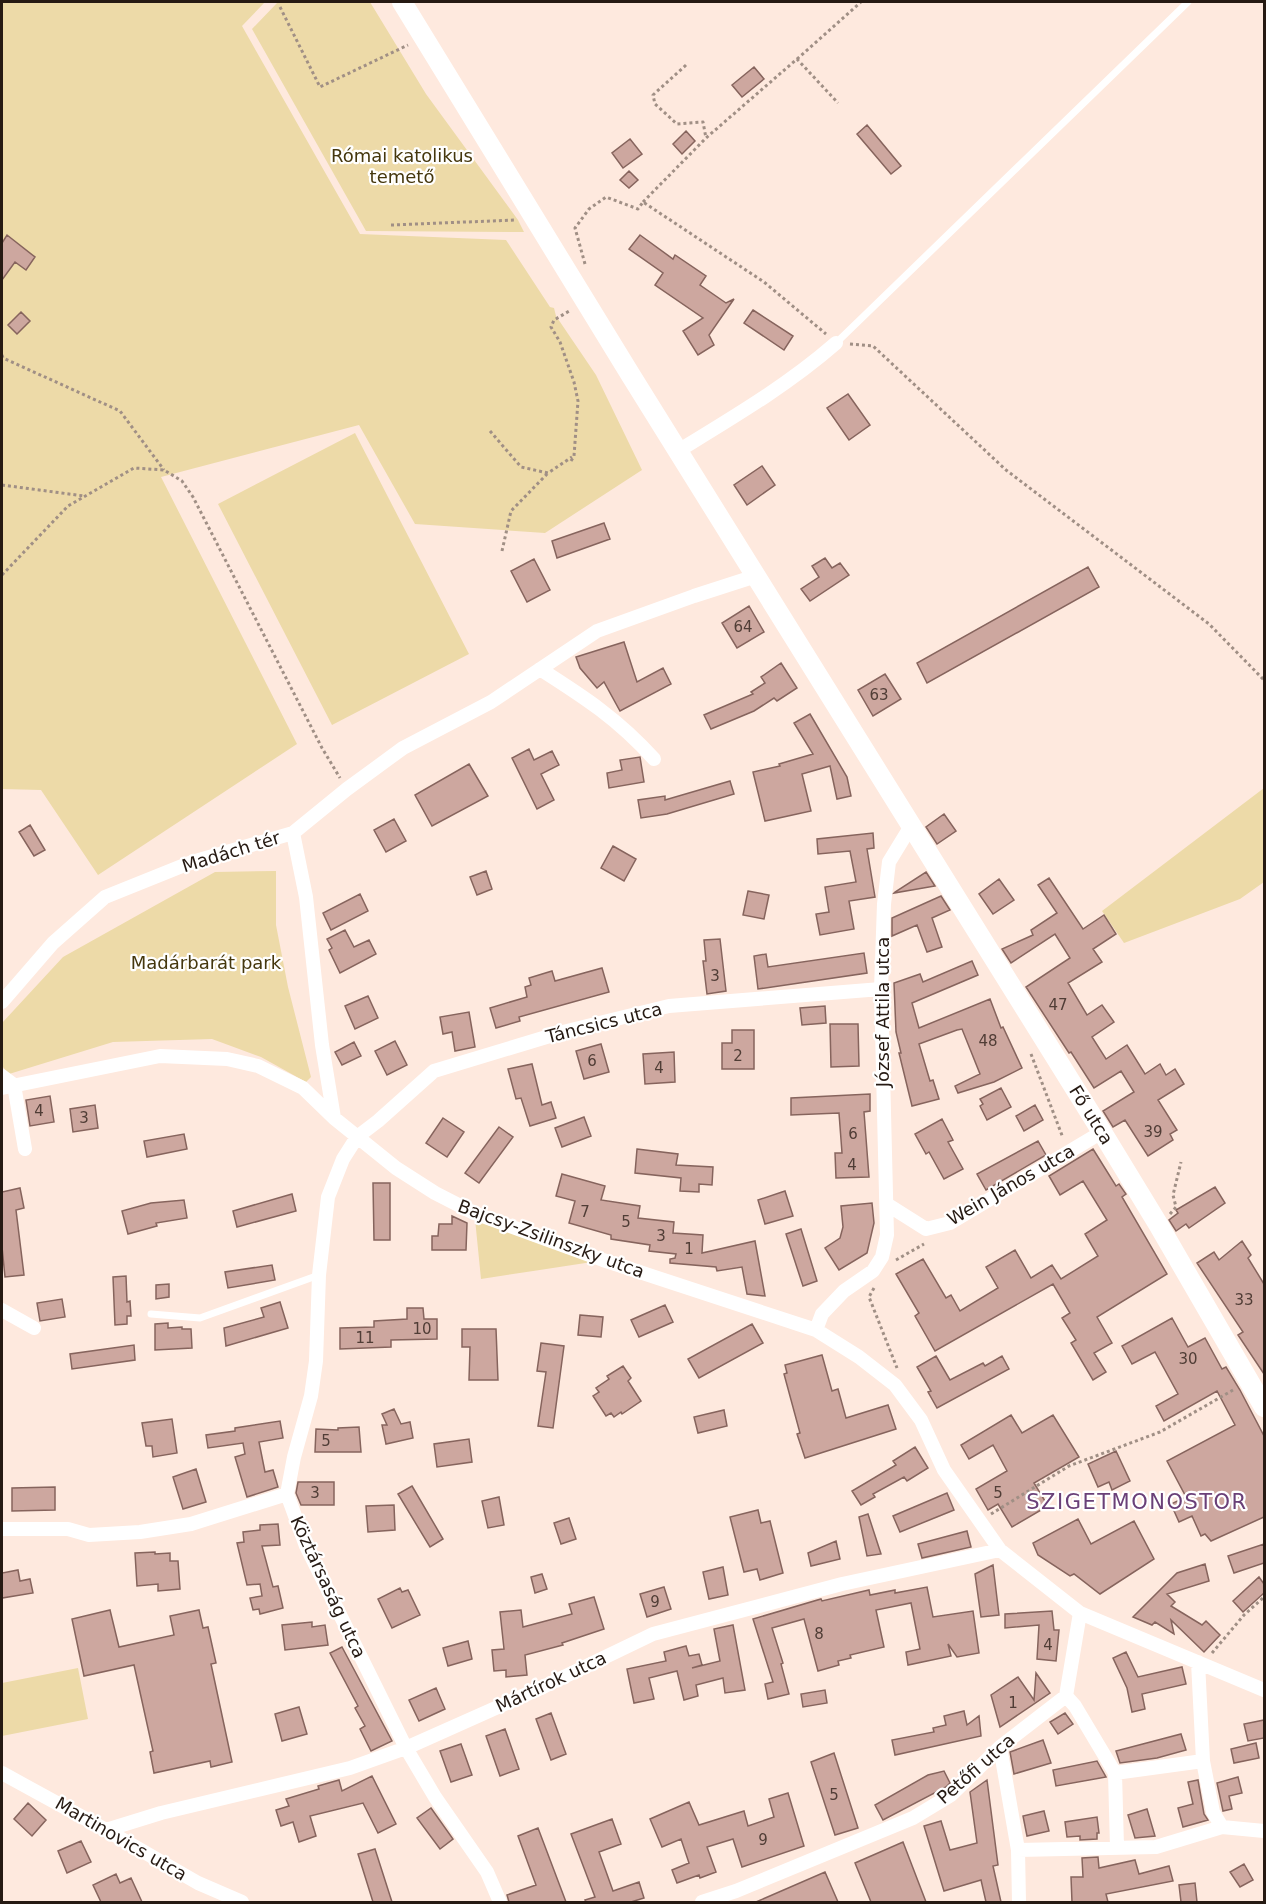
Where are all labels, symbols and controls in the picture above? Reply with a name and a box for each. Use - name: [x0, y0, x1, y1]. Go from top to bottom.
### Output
- park label: Római katolikus temető: [331, 145, 473, 187]
- house number: 64: [733, 618, 753, 636]
- house number: 63: [869, 686, 889, 704]
- street label: Madách tér: [179, 826, 283, 876]
- street label: József Attila utca: [872, 937, 893, 1088]
- park label: Madárbarát park: [131, 952, 282, 973]
- house number: 3: [710, 967, 720, 985]
- house number: 47: [1048, 996, 1068, 1014]
- street label: Táncsics utca: [543, 998, 664, 1047]
- house number: 48: [978, 1032, 998, 1050]
- house number: 2: [733, 1047, 743, 1065]
- house number: 6: [587, 1052, 597, 1070]
- house number: 4: [654, 1059, 664, 1077]
- street label: Fő utca: [1065, 1081, 1118, 1148]
- house number: 4: [34, 1102, 44, 1120]
- house number: 3: [79, 1109, 89, 1127]
- house number: 39: [1143, 1123, 1163, 1141]
- house number: 6: [848, 1125, 858, 1143]
- street label: Wein János utca: [943, 1140, 1078, 1229]
- house number: 4: [847, 1156, 857, 1174]
- street label: Bajcsy-Zsilinszky utca: [455, 1195, 647, 1282]
- house number: 7: [580, 1203, 590, 1221]
- house number: 5: [621, 1213, 631, 1231]
- house number: 3: [656, 1227, 666, 1245]
- house number: 1: [684, 1240, 694, 1258]
- house number: 33: [1234, 1291, 1254, 1309]
- house number: 10: [412, 1320, 432, 1338]
- house number: 11: [355, 1329, 375, 1347]
- house number: 30: [1178, 1350, 1198, 1368]
- house number: 5: [321, 1432, 331, 1450]
- house number: 3: [310, 1484, 320, 1502]
- house number: 5: [993, 1484, 1003, 1502]
- district label: SZIGETMONOSTOR: [1026, 1490, 1248, 1514]
- street label: Köztársaság utca: [286, 1512, 371, 1661]
- house number: 9: [650, 1593, 660, 1611]
- house number: 8: [814, 1625, 824, 1643]
- house number: 4: [1043, 1636, 1053, 1654]
- street label: Mártírok utca: [492, 1647, 609, 1716]
- house number: 1: [1008, 1694, 1018, 1712]
- street label: Petőfi utca: [933, 1729, 1019, 1808]
- house number: 5: [829, 1786, 839, 1804]
- street label: Martinovics utca: [52, 1792, 191, 1885]
- house number: 9: [758, 1831, 768, 1849]

